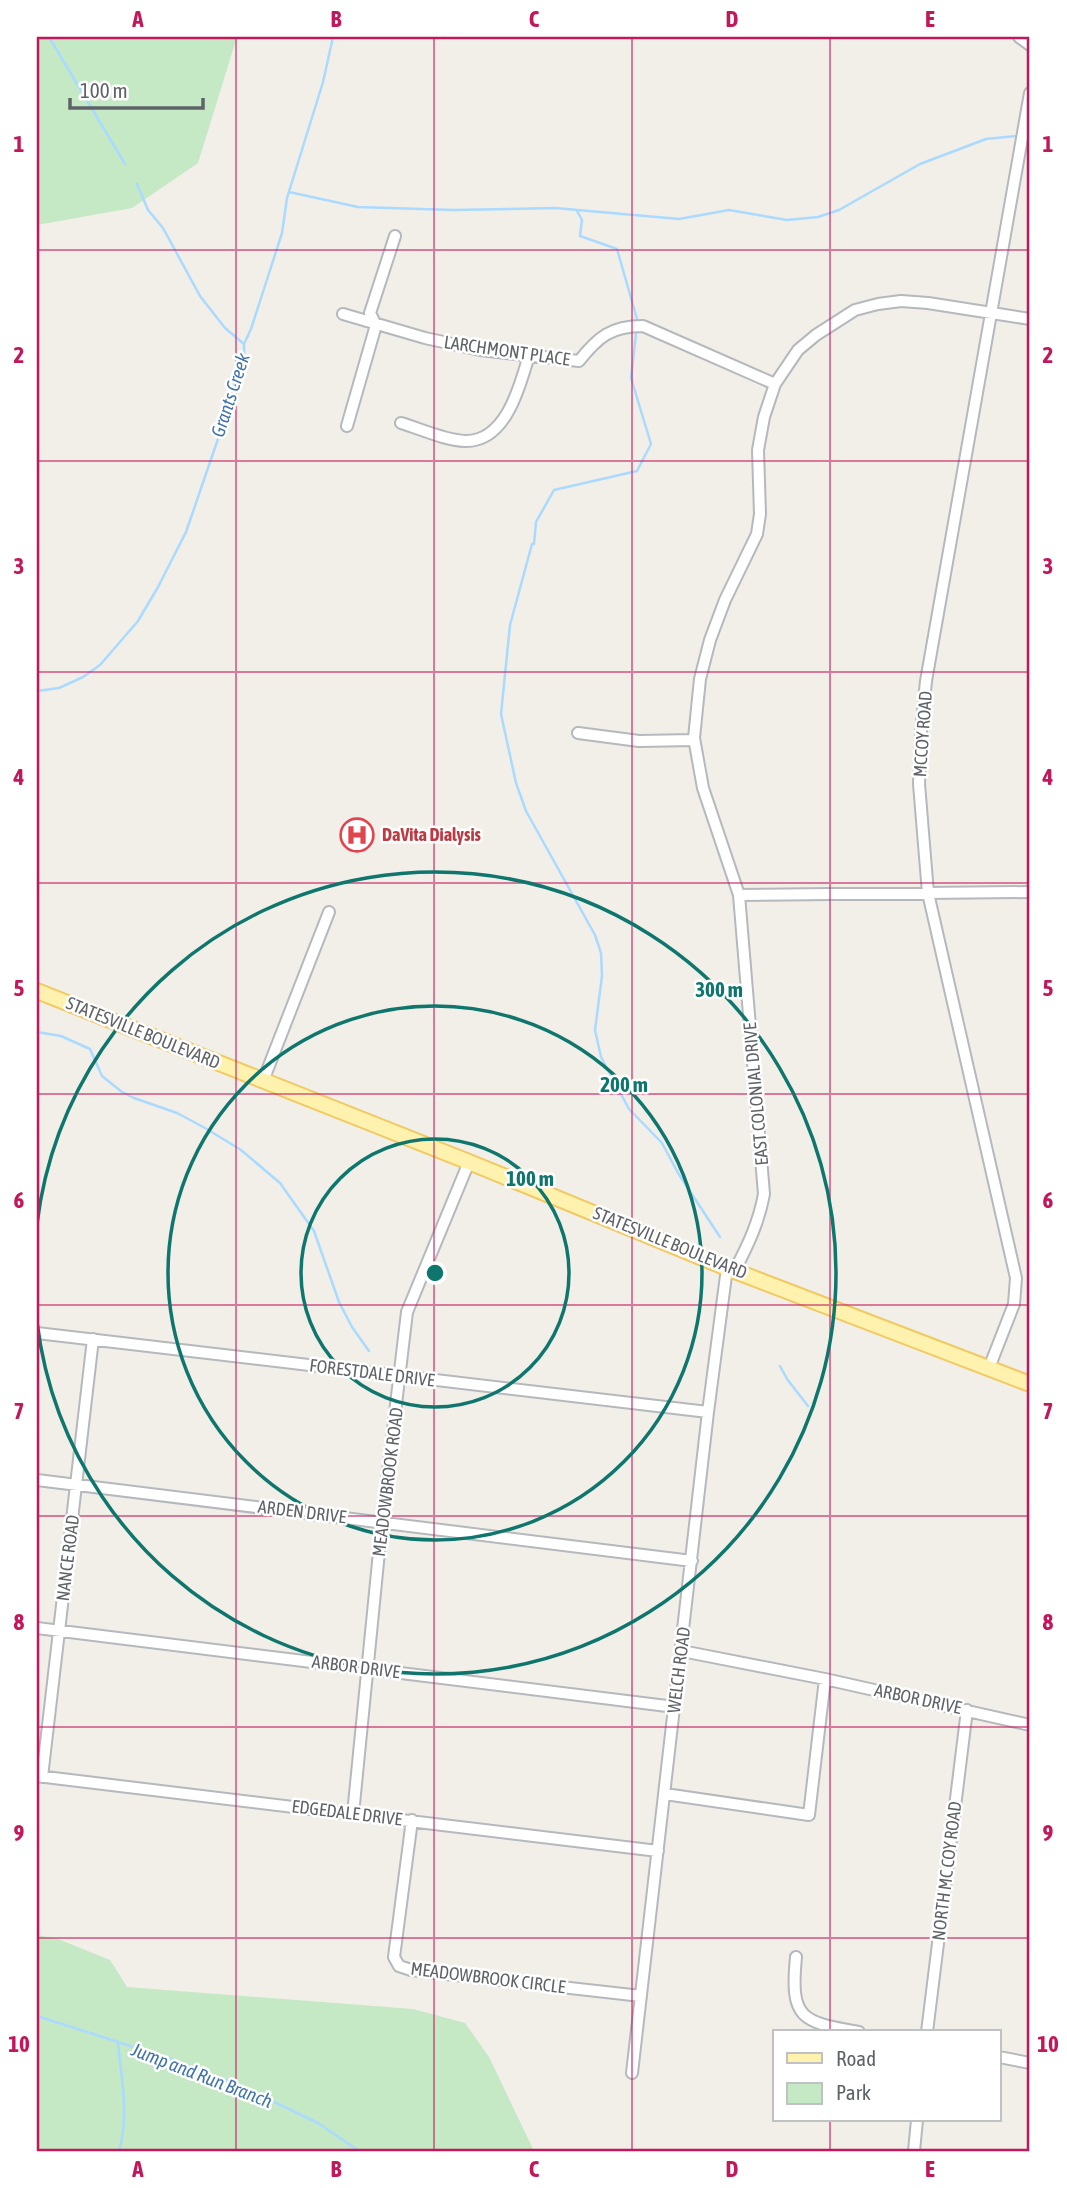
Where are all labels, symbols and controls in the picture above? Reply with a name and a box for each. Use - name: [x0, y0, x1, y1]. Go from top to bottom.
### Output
- text: A: [131, 6, 144, 32]
- text: B: [331, 6, 342, 32]
- text: C: [529, 6, 540, 32]
- text: D: [726, 6, 739, 32]
- text: E: [925, 6, 935, 32]
- scale bar: [70, 66, 203, 110]
- text: 100 m: [80, 78, 128, 102]
- text: 1: [14, 131, 25, 157]
- text: 1: [1043, 131, 1054, 157]
- street label: LARCHMONT PLACE: [443, 331, 572, 370]
- text: 2: [14, 342, 24, 368]
- text: 2: [1043, 342, 1053, 368]
- water label: Grants Creek: [206, 350, 254, 440]
- text: 3: [14, 553, 24, 579]
- text: 3: [1043, 553, 1053, 579]
- street label: MCCOY ROAD: [909, 690, 936, 778]
- text: 4: [13, 764, 25, 790]
- text: 4: [1042, 764, 1054, 790]
- hospital icon: DaVita Dialysis: [338, 816, 376, 854]
- place label: DaVita Dialysis: [382, 824, 482, 845]
- text: 5: [14, 975, 25, 1001]
- text: 5: [1043, 975, 1054, 1001]
- text: 300 m: [695, 977, 743, 1001]
- street label: STATESVILLE BOULEVARD: [63, 992, 223, 1073]
- street label: EAST COLONIAL DRIVE: [739, 1021, 772, 1166]
- text: 200 m: [600, 1072, 648, 1096]
- text: 100 m: [506, 1166, 554, 1190]
- text: 6: [14, 1187, 25, 1213]
- text: 6: [1043, 1187, 1054, 1213]
- street label: STATESVILLE BOULEVARD: [590, 1202, 750, 1283]
- centre of rings: [423, 1261, 447, 1285]
- street label: FORESTDALE DRIVE: [308, 1354, 436, 1391]
- text: 7: [14, 1398, 24, 1424]
- text: 7: [1043, 1398, 1053, 1424]
- street label: MEADOWBROOK ROAD: [368, 1406, 407, 1558]
- street label: ARDEN DRIVE: [257, 1496, 348, 1527]
- street label: NANCE ROAD: [52, 1514, 83, 1602]
- text: 8: [14, 1609, 25, 1635]
- text: 8: [1043, 1609, 1054, 1635]
- street label: WELCH ROAD: [663, 1626, 694, 1714]
- street label: ARBOR DRIVE: [311, 1651, 402, 1682]
- street label: ARBOR DRIVE: [873, 1679, 964, 1718]
- street label: EDGEDALE DRIVE: [291, 1795, 404, 1830]
- street label: NORTH MC COY ROAD: [928, 1800, 965, 1942]
- text: 9: [14, 1820, 25, 1846]
- text: 9: [1043, 1820, 1054, 1846]
- street label: MEADOWBROOK CIRCLE: [409, 1958, 567, 1997]
- legend: [773, 2030, 1000, 2122]
- text: 10: [8, 2031, 30, 2057]
- text: 10: [1037, 2031, 1059, 2057]
- water label: Jump and Run Branch: [128, 2038, 276, 2112]
- text: Road: [836, 2046, 876, 2070]
- text: Park: [836, 2080, 871, 2104]
- text: A: [131, 2156, 144, 2182]
- text: B: [331, 2156, 342, 2182]
- text: C: [529, 2156, 540, 2182]
- text: D: [726, 2156, 739, 2182]
- text: E: [925, 2156, 935, 2182]

